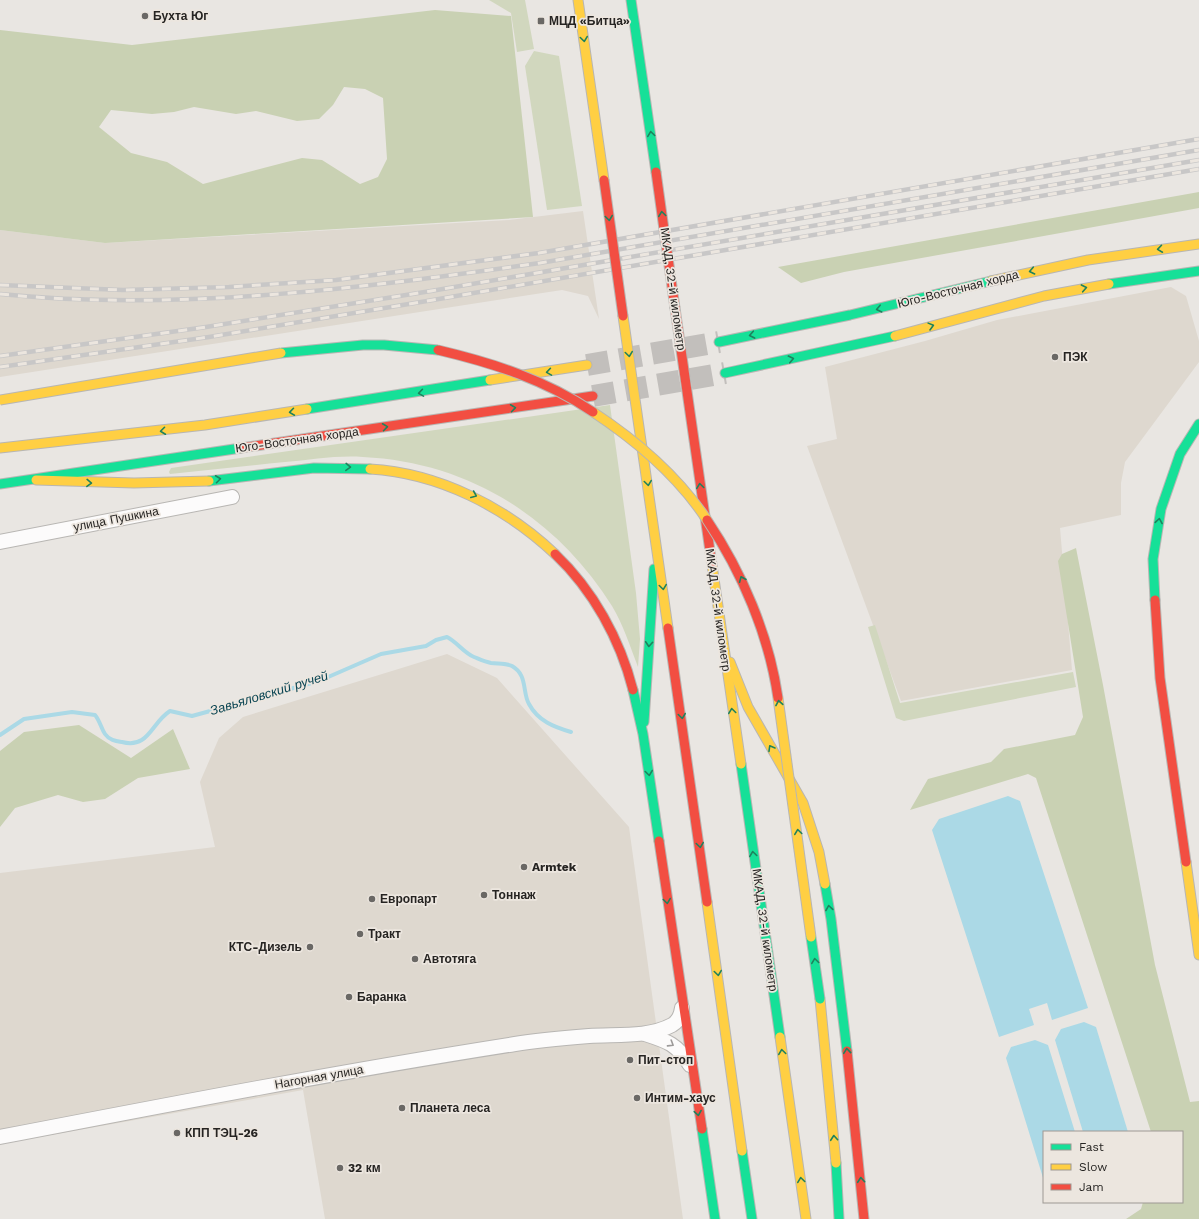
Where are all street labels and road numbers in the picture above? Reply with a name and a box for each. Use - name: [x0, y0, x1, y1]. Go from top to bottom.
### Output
- street label: МКАД, 32-й километр: [657, 227, 689, 352]
- street label: Юго-Восточная хорда: [896, 267, 1020, 311]
- street label: Юго-Восточная хорда: [235, 424, 360, 456]
- street label: улица Пушкина: [72, 504, 160, 534]
- street label: МКАД, 32-й километр: [702, 548, 734, 673]
- street label: МКАД, 32-й километр: [749, 868, 781, 993]
- street label: Нагорная улица: [274, 1062, 365, 1092]

